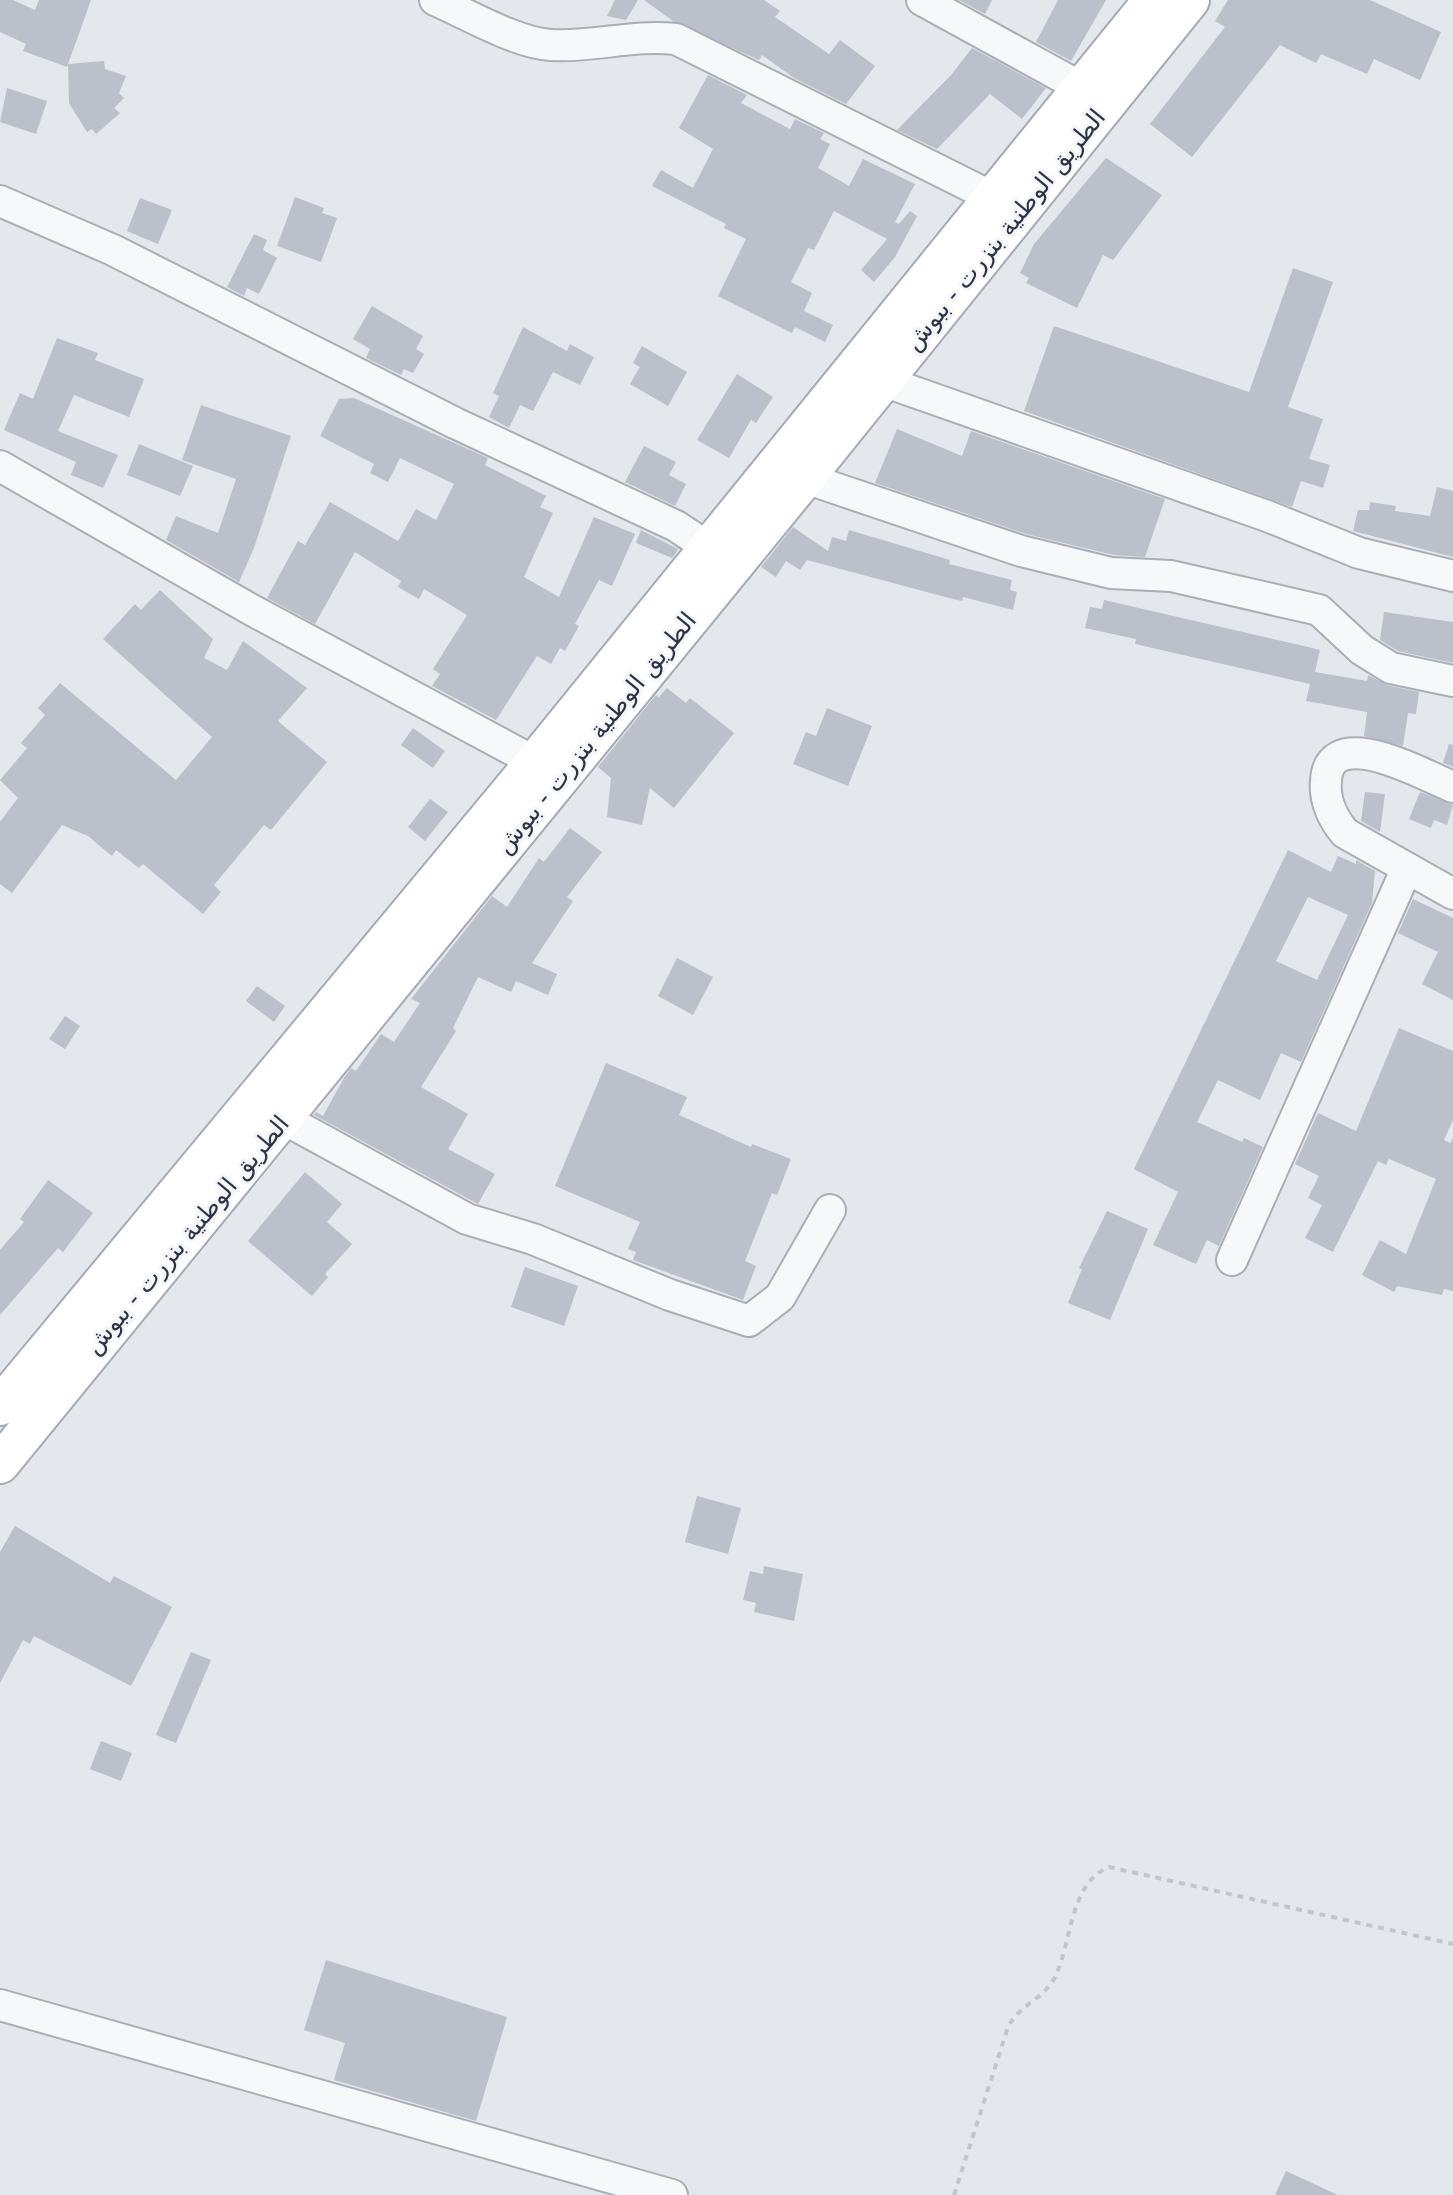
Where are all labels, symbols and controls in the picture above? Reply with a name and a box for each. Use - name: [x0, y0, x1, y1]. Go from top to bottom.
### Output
- street label: الطريق الوطنية بنزرت - ببوش: [899, 104, 1111, 356]
- street label: الطريق الوطنية بنزرت - ببوش: [490, 607, 702, 859]
- street label: الطريق الوطنية بنزرت - ببوش: [79, 1110, 295, 1360]

